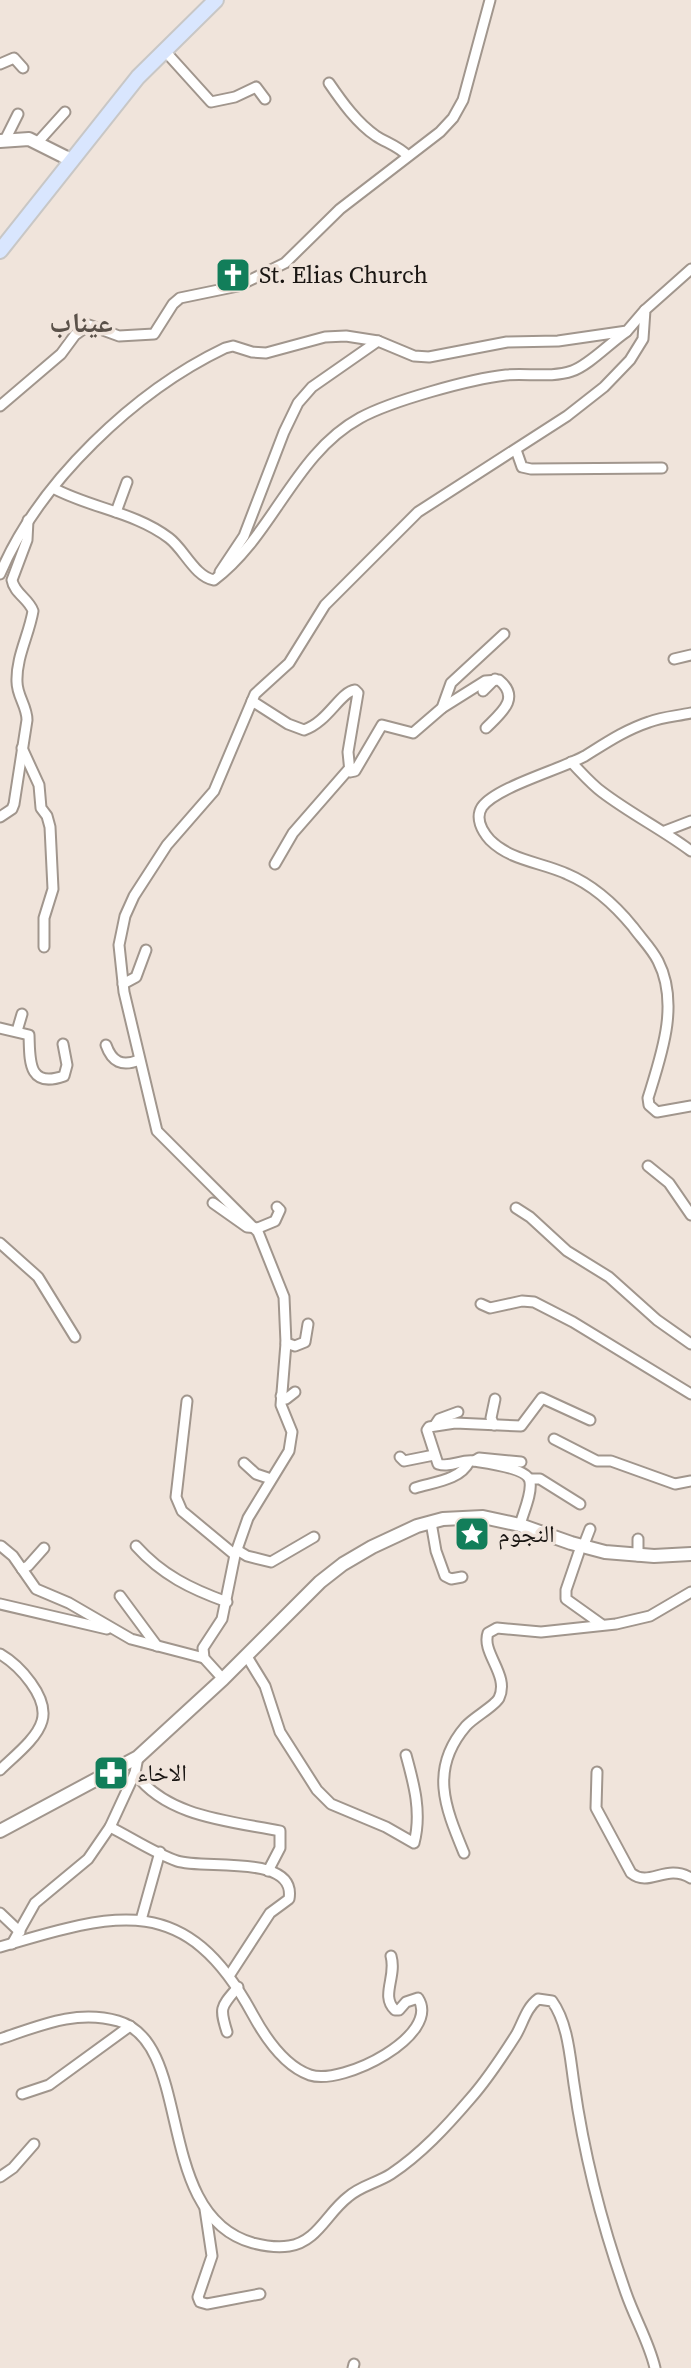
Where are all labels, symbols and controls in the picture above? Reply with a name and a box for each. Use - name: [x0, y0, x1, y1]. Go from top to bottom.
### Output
- church icon: St. Elias Church: [214, 256, 252, 294]
- place label: St. Elias Church: [259, 258, 428, 291]
- district label: عيناب: [49, 303, 113, 341]
- place icon: النجوم: [453, 1515, 491, 1553]
- place label: النجوم: [498, 1517, 555, 1550]
- pharmacy icon: الاخاء: [92, 1754, 130, 1792]
- place label: الاخاء: [137, 1756, 187, 1789]

